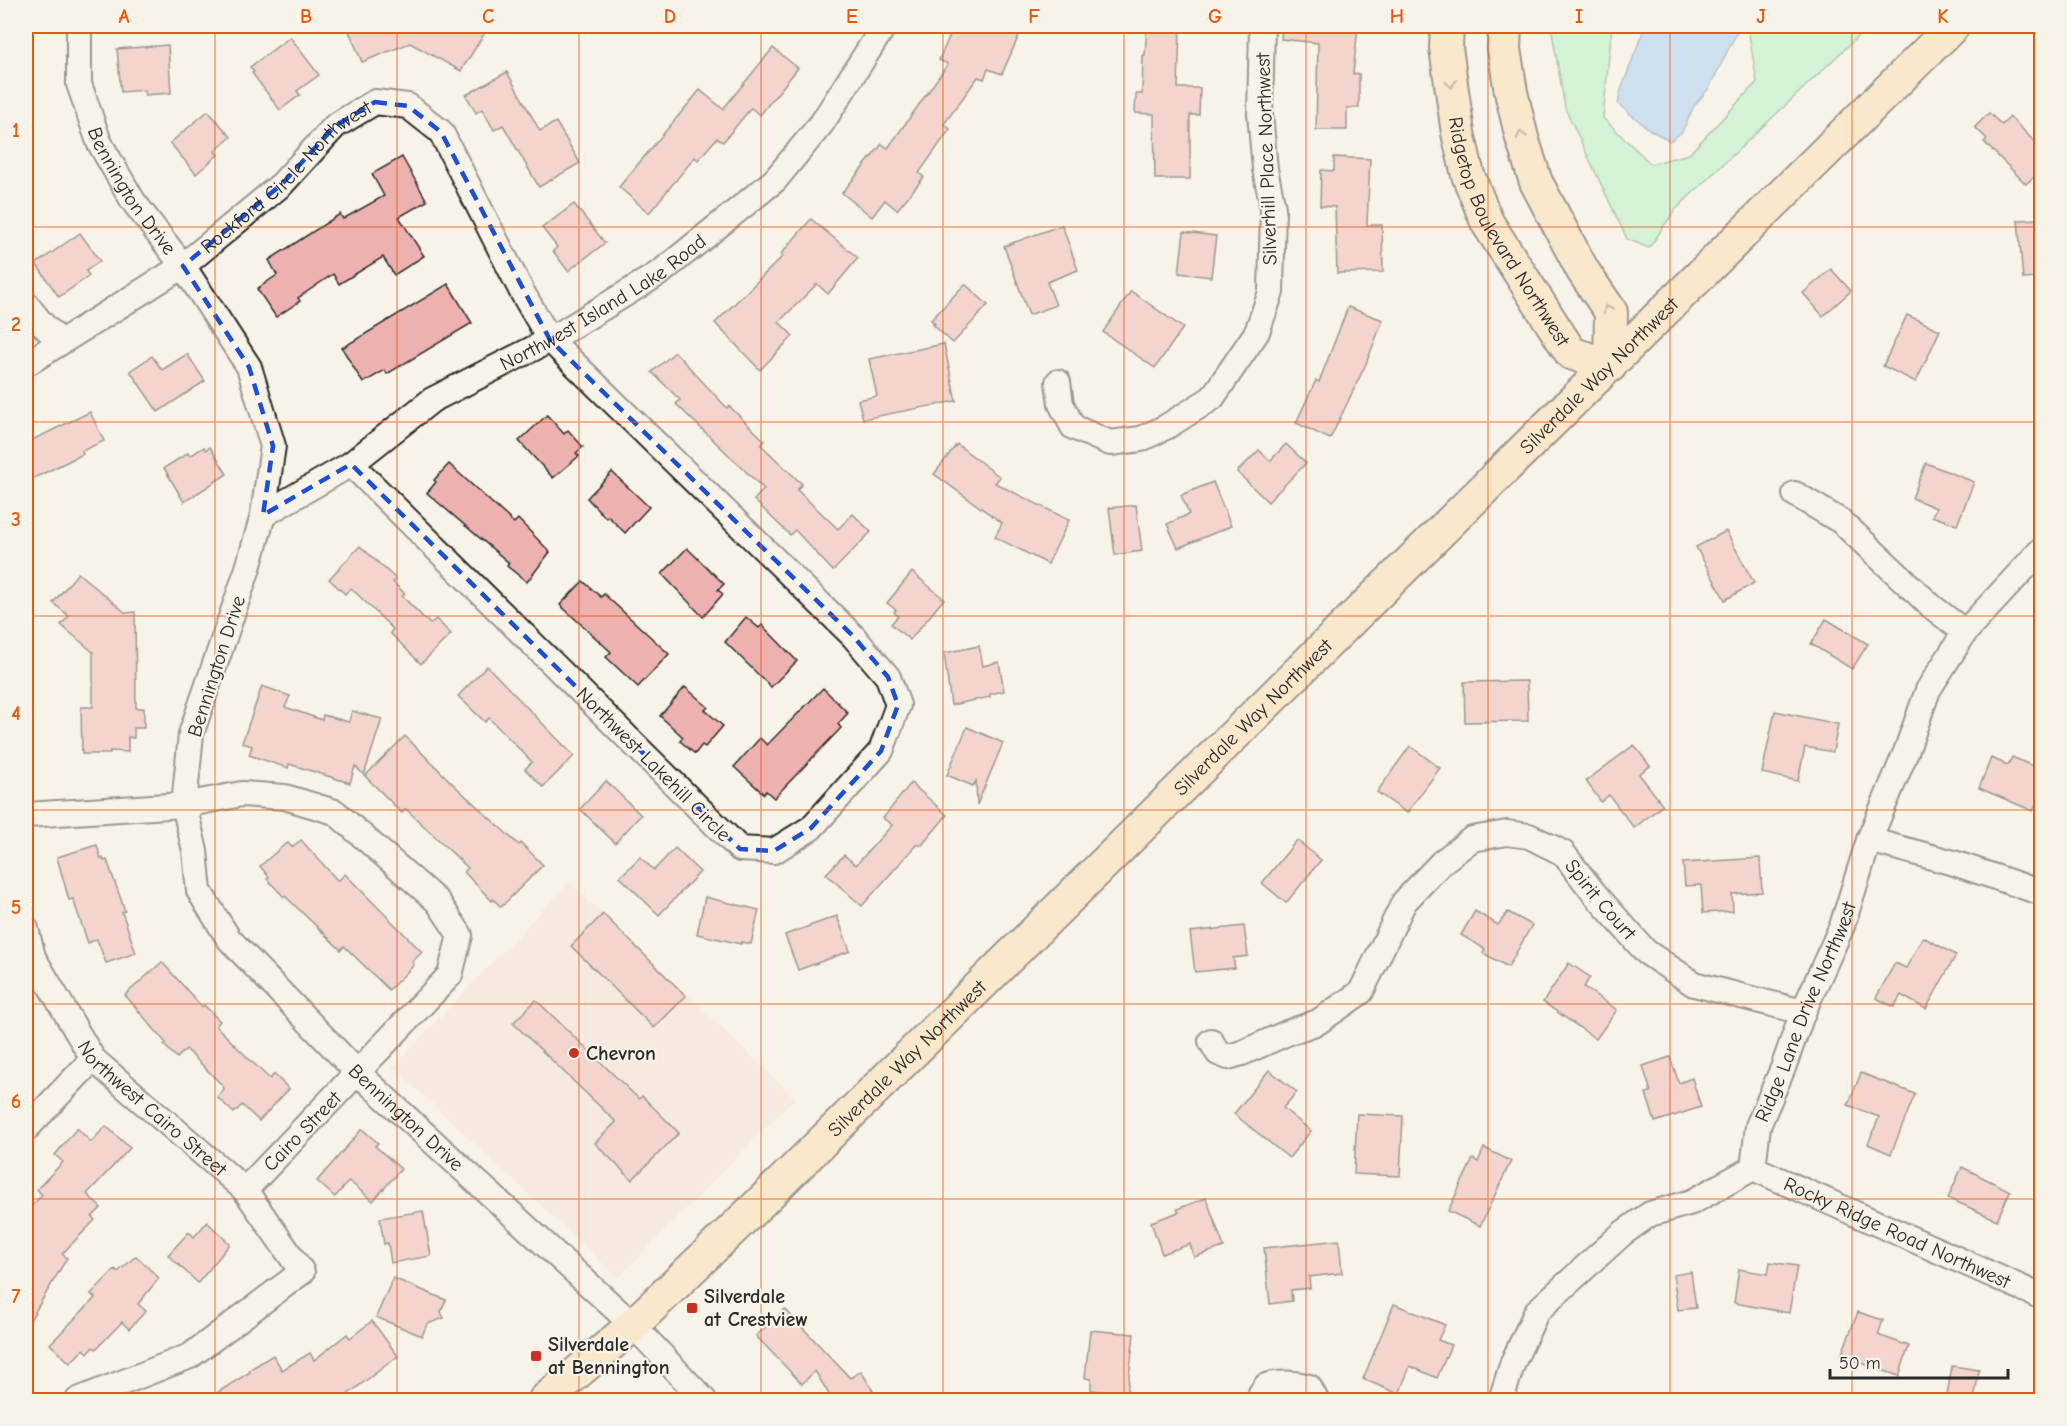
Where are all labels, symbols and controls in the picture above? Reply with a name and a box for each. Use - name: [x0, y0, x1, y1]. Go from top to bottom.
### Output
- text: A: [118, 5, 130, 28]
- text: B: [300, 5, 312, 28]
- text: C: [482, 5, 494, 28]
- text: D: [664, 5, 676, 28]
- text: E: [846, 5, 858, 28]
- text: F: [1028, 5, 1040, 28]
- text: G: [1208, 5, 1222, 28]
- text: H: [1390, 5, 1404, 28]
- text: I: [1575, 5, 1583, 28]
- text: J: [1756, 5, 1766, 28]
- text: K: [1937, 5, 1949, 28]
- street label: Silverhill Place Northwest: [1251, 51, 1282, 266]
- one-way arrow: [1445, 79, 1457, 88]
- street label: Rockford Circle Northwest: [196, 95, 377, 258]
- street label: Ridgetop Boulevard Northwest: [1444, 115, 1575, 352]
- text: 1: [12, 119, 20, 142]
- street label: Bennington Drive: [83, 124, 181, 259]
- one-way arrow: [1516, 130, 1529, 140]
- street label: Northwest Island Lake Road: [496, 230, 711, 376]
- street label: Silverdale Way Northwest: [1515, 292, 1684, 459]
- one-way arrow: [1602, 304, 1614, 315]
- text: 2: [11, 313, 21, 336]
- text: 3: [11, 508, 21, 531]
- street label: Bennington Drive: [183, 593, 250, 740]
- street label: Silverdale Way Northwest: [1169, 633, 1338, 800]
- street label: Northwest Lakehill Circle: [572, 682, 736, 846]
- text: 4: [11, 702, 21, 725]
- street label: Spirit Court: [1560, 855, 1642, 945]
- text: 5: [11, 896, 21, 919]
- street label: Ridge Lane Drive Northwest: [1750, 898, 1861, 1125]
- street label: Silverdale Way Northwest: [823, 975, 992, 1142]
- street label: Northwest Cairo Street: [73, 1037, 232, 1182]
- place label: Chevron: [586, 1042, 656, 1065]
- marker: Chevron: [567, 1046, 581, 1060]
- street label: Bennington Drive: [344, 1060, 468, 1176]
- street label: Cairo Street: [259, 1086, 347, 1176]
- text: 6: [11, 1090, 21, 1113]
- street label: Rocky Ridge Road Northwest: [1780, 1172, 2015, 1294]
- text: 7: [12, 1285, 21, 1308]
- place label: Silverdale at Crestview: [704, 1285, 808, 1331]
- marker: Silverdale at Crestview: [685, 1301, 699, 1315]
- place label: Silverdale at Bennington: [548, 1333, 670, 1379]
- scale bar: [1830, 1342, 2008, 1380]
- marker: Silverdale at Bennington: [529, 1349, 543, 1363]
- text: 50 m: [1839, 1353, 1881, 1374]

